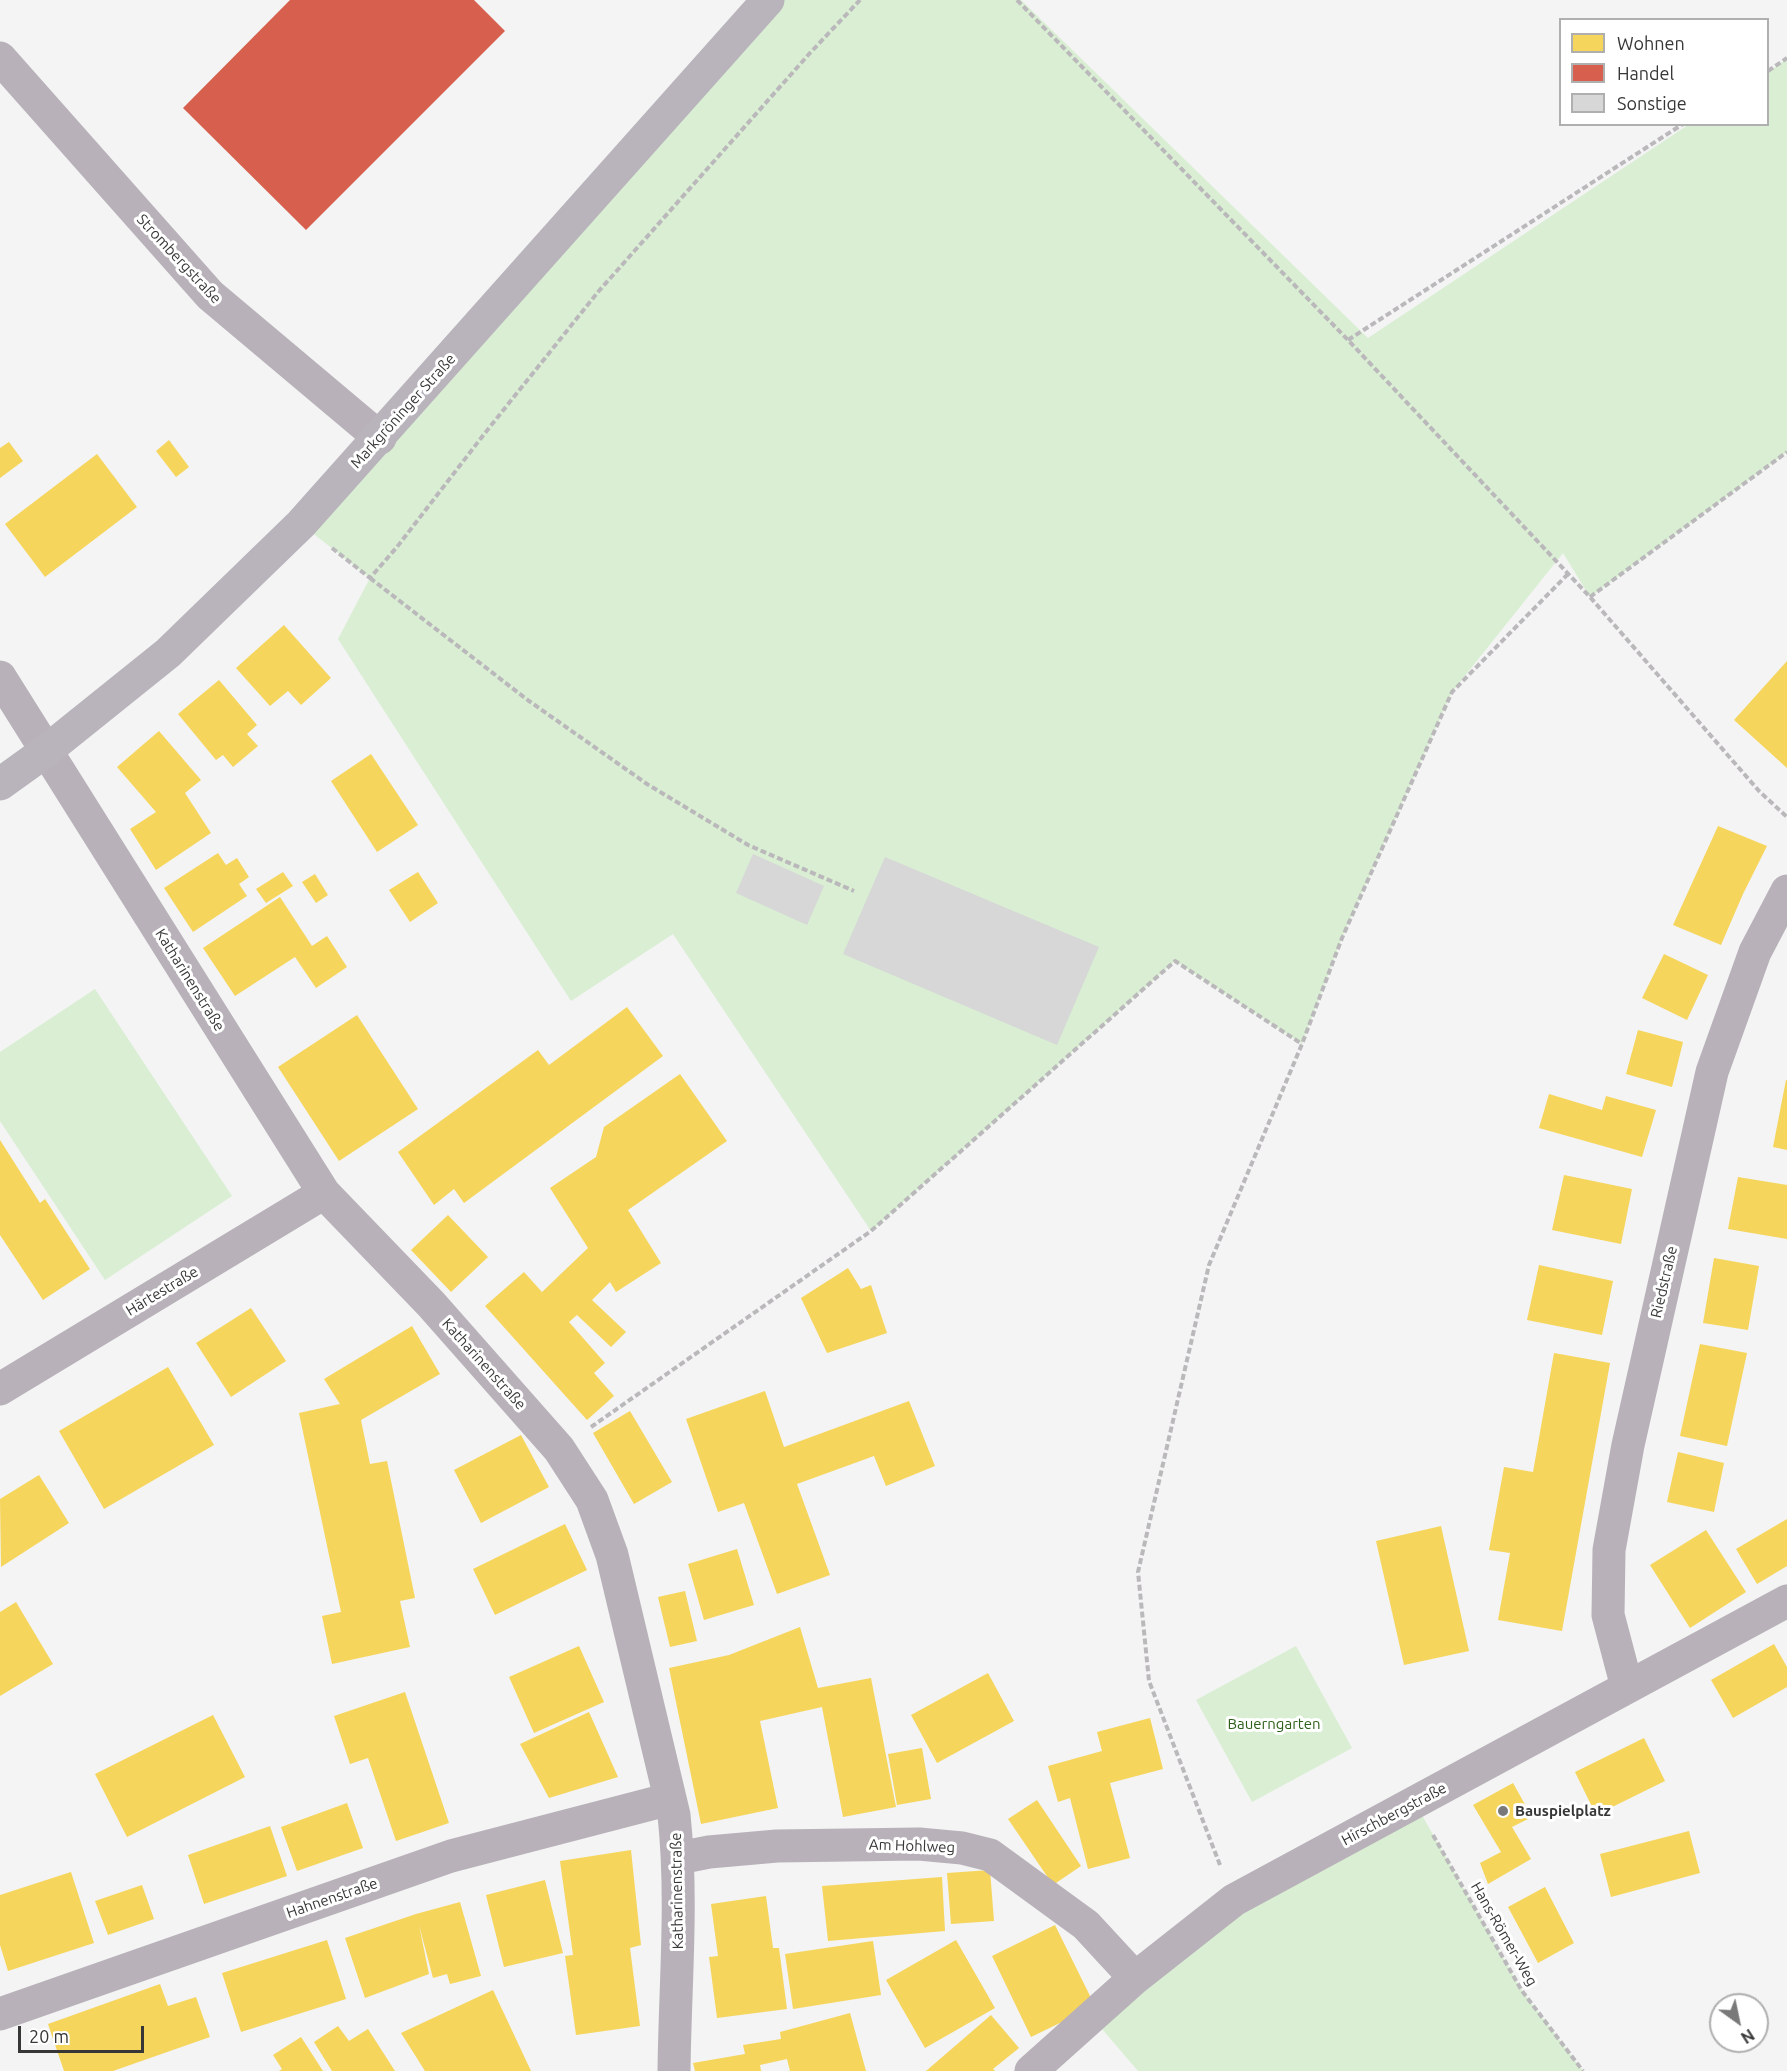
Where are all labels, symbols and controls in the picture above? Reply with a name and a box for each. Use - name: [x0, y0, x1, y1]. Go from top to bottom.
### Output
- legend: [1559, 18, 1769, 126]
- text: Wohnen: [1617, 33, 1685, 53]
- text: Handel: [1617, 63, 1674, 83]
- text: Sonstige: [1617, 93, 1687, 113]
- street label: Strombergstraße: [133, 211, 225, 307]
- street label: Markgröninger Straße: [347, 350, 459, 472]
- street label: Katharinenstraße: [151, 926, 229, 1034]
- street label: Riedstraße: [1647, 1244, 1681, 1320]
- street label: Härtestraße: [123, 1262, 201, 1320]
- street label: Katharinenstraße: [438, 1315, 530, 1413]
- park label: Bauerngarten: [1227, 1715, 1321, 1733]
- street label: Hirschbergstraße: [1338, 1779, 1450, 1849]
- place label: Bauspielplatz: [1515, 1802, 1611, 1820]
- marker: Bauspielplatz: [1496, 1804, 1510, 1818]
- street label: Katharinenstraße: [667, 1832, 687, 1950]
- street label: Am Hohlweg: [869, 1835, 955, 1857]
- street label: Hahnenstraße: [284, 1874, 380, 1922]
- street label: Hans-Römer-Weg: [1467, 1879, 1541, 1989]
- north arrow: [1709, 1993, 1769, 2053]
- scale bar: [21, 2014, 147, 2052]
- text: 20 m: [29, 2026, 69, 2046]
- text: N: [1738, 2026, 1758, 2047]

